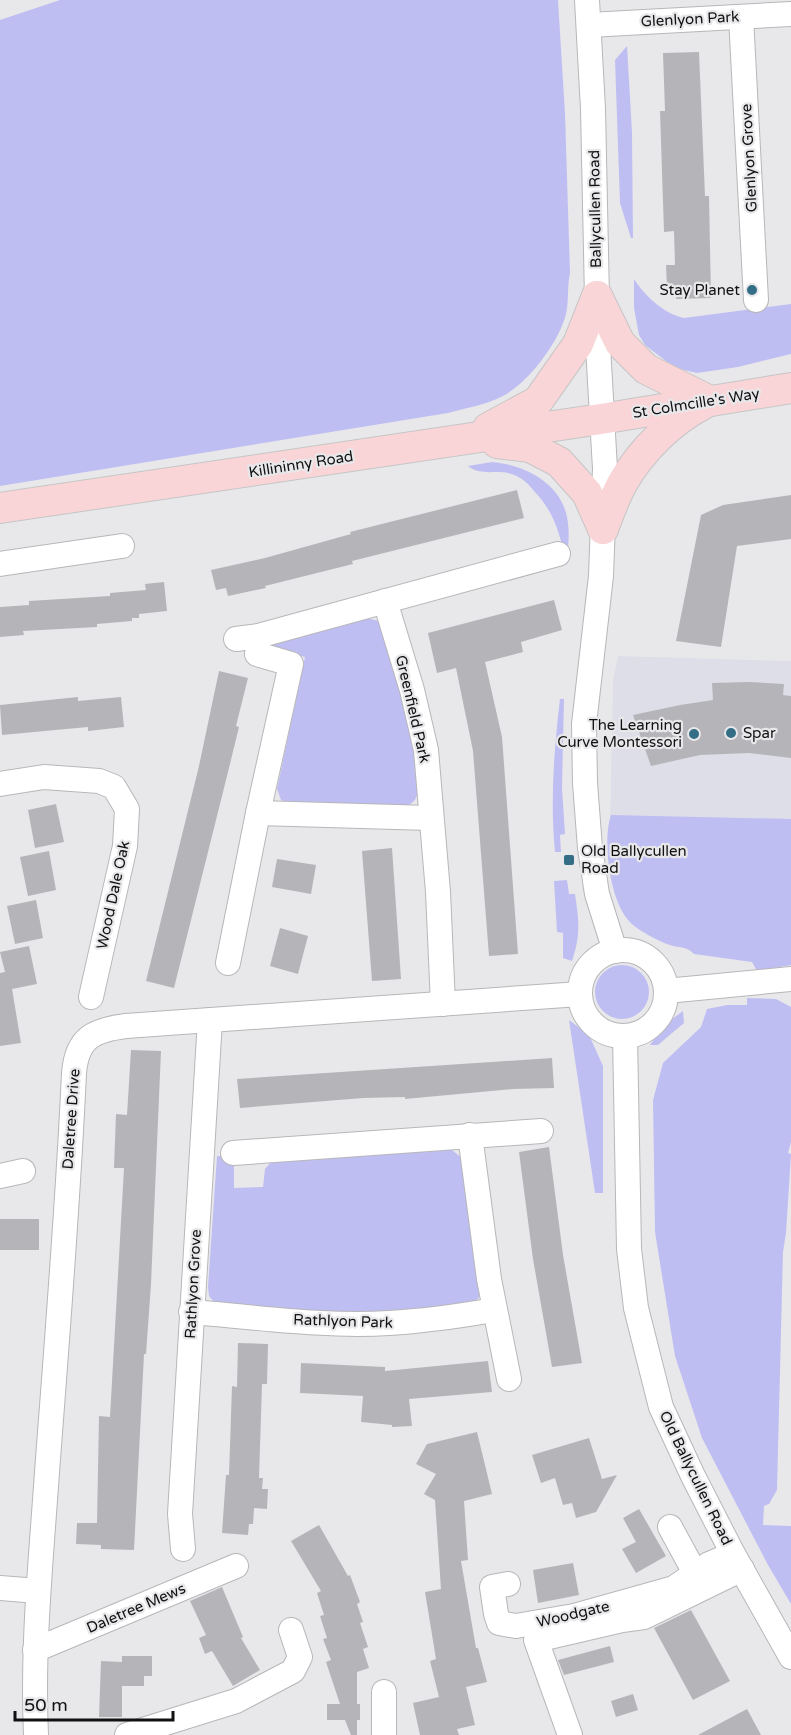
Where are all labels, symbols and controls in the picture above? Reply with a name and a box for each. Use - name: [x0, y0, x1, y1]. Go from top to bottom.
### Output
- street label: Glenlyon Park: [640, 7, 740, 31]
- street label: Glenlyon Grove: [737, 103, 761, 213]
- street label: Ballycullen Road: [585, 150, 605, 268]
- place label: Stay Planet: [660, 281, 740, 299]
- marker: Stay Planet: [745, 283, 759, 297]
- street label: St Colmcille's Way: [631, 384, 761, 422]
- street label: Killininny Road: [247, 447, 355, 481]
- street label: Greenfield Park: [392, 653, 434, 765]
- place label: The Learning Curve Montessori: [557, 716, 682, 751]
- place label: Spar: [743, 724, 776, 742]
- marker: Spar: [724, 726, 738, 740]
- marker: The Learning Curve Montessori: [687, 727, 701, 741]
- street label: Wood Dale Oak: [93, 839, 133, 951]
- place label: Old Ballycullen Road: [581, 842, 687, 877]
- marker: Old Ballycullen Road: [562, 853, 576, 867]
- street label: Daletree Drive: [59, 1068, 83, 1170]
- street label: Rathlyon Grove: [181, 1229, 205, 1339]
- street label: Rathlyon Park: [293, 1310, 393, 1332]
- street label: Old Ballycullen Road: [656, 1408, 736, 1548]
- street label: Daletree Mews: [84, 1579, 188, 1637]
- street label: Woodgate: [535, 1597, 611, 1631]
- scale bar: [15, 1684, 172, 1722]
- text: 50 m: [24, 1694, 68, 1716]

